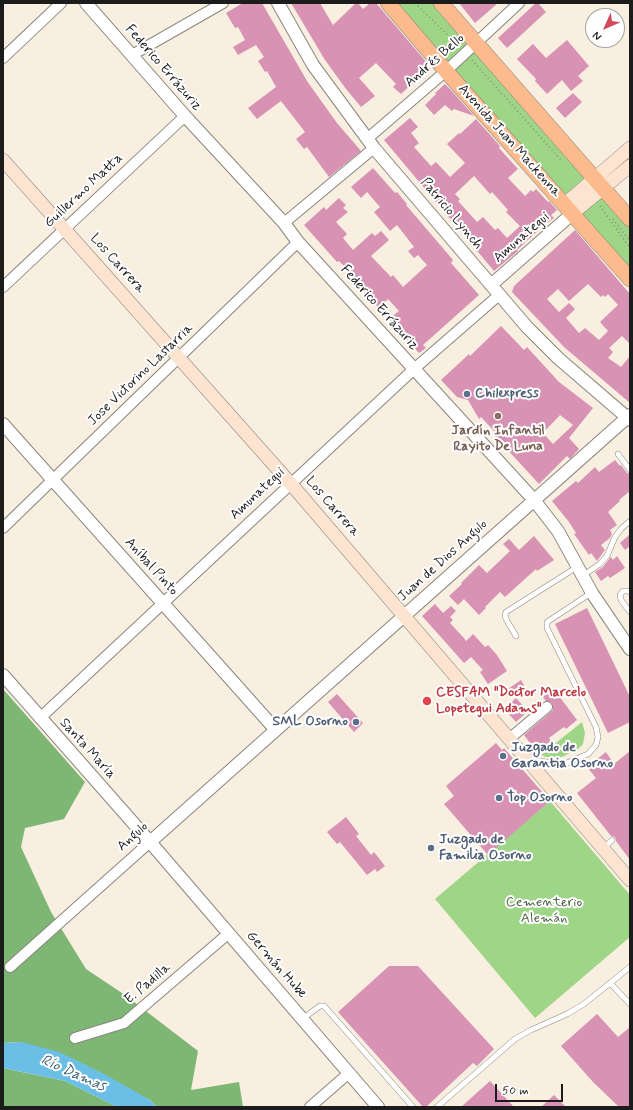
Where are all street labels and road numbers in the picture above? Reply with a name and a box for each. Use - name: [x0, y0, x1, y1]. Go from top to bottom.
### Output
- street label: Federico Errázuriz: [121, 21, 205, 115]
- street label: Andrés Bello: [402, 31, 468, 91]
- street label: Avenida Juan Mackenna: [454, 81, 564, 201]
- street label: Guillermo Matta: [41, 150, 127, 232]
- street label: Patricio Lynch: [416, 175, 486, 253]
- street label: Amunategui: [491, 209, 553, 267]
- street label: Los Carrera: [86, 231, 148, 297]
- street label: Federico Errázuriz: [336, 262, 422, 354]
- street label: Jose Victorino Lastarria: [85, 320, 197, 430]
- street label: Amunategui: [227, 464, 289, 524]
- street label: Los Carrera: [301, 473, 363, 541]
- street label: Juan de Dios Angulo: [395, 517, 491, 605]
- street label: Aníbal Pinto: [121, 535, 181, 599]
- street label: Santa María: [55, 715, 119, 783]
- street label: Angulo: [114, 819, 152, 855]
- street label: Germán Hube: [242, 928, 310, 1002]
- street label: E. Padilla: [122, 960, 174, 1008]

